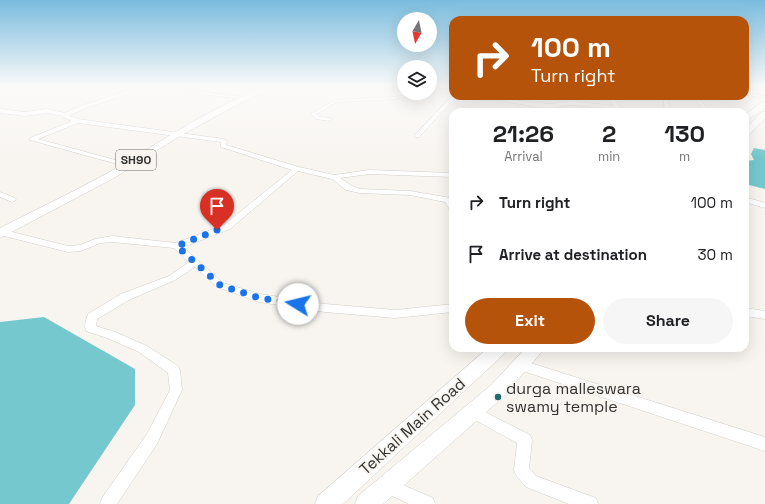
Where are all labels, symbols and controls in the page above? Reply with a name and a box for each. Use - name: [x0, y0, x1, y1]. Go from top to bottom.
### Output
- north arrow: [397, 12, 437, 52]
- map controls: [397, 12, 437, 100]
- text: 100 m: [531, 29, 611, 65]
- icon: right: [465, 32, 517, 84]
- button: layers: [397, 60, 437, 100]
- text: Turn right: [531, 64, 615, 87]
- text: 21:26: [493, 118, 554, 149]
- text: 2: [602, 118, 616, 149]
- text: 130: [664, 118, 705, 149]
- text: Arrival: [504, 148, 543, 165]
- text: min: [598, 148, 620, 165]
- text: m: [679, 148, 690, 165]
- road number: SH90: [116, 150, 156, 170]
- pin: [200, 189, 234, 230]
- icon: right: [465, 191, 487, 213]
- text: Turn right: [499, 193, 570, 212]
- text: 100 m: [691, 193, 733, 212]
- icon: arrive: [206, 195, 228, 217]
- icon: arrive: [465, 243, 487, 265]
- text: Arrive at destination: [499, 245, 647, 264]
- text: 30 m: [698, 245, 733, 264]
- position arrow: [277, 283, 319, 325]
- button: Exit: [465, 298, 595, 344]
- button: Share: [603, 298, 733, 344]
- street label: Tekkali Main Road: [355, 373, 470, 480]
- place label: durga malleswara swamy temple: [506, 378, 641, 417]
- marker: durga malleswara swamy temple: [493, 392, 503, 402]

